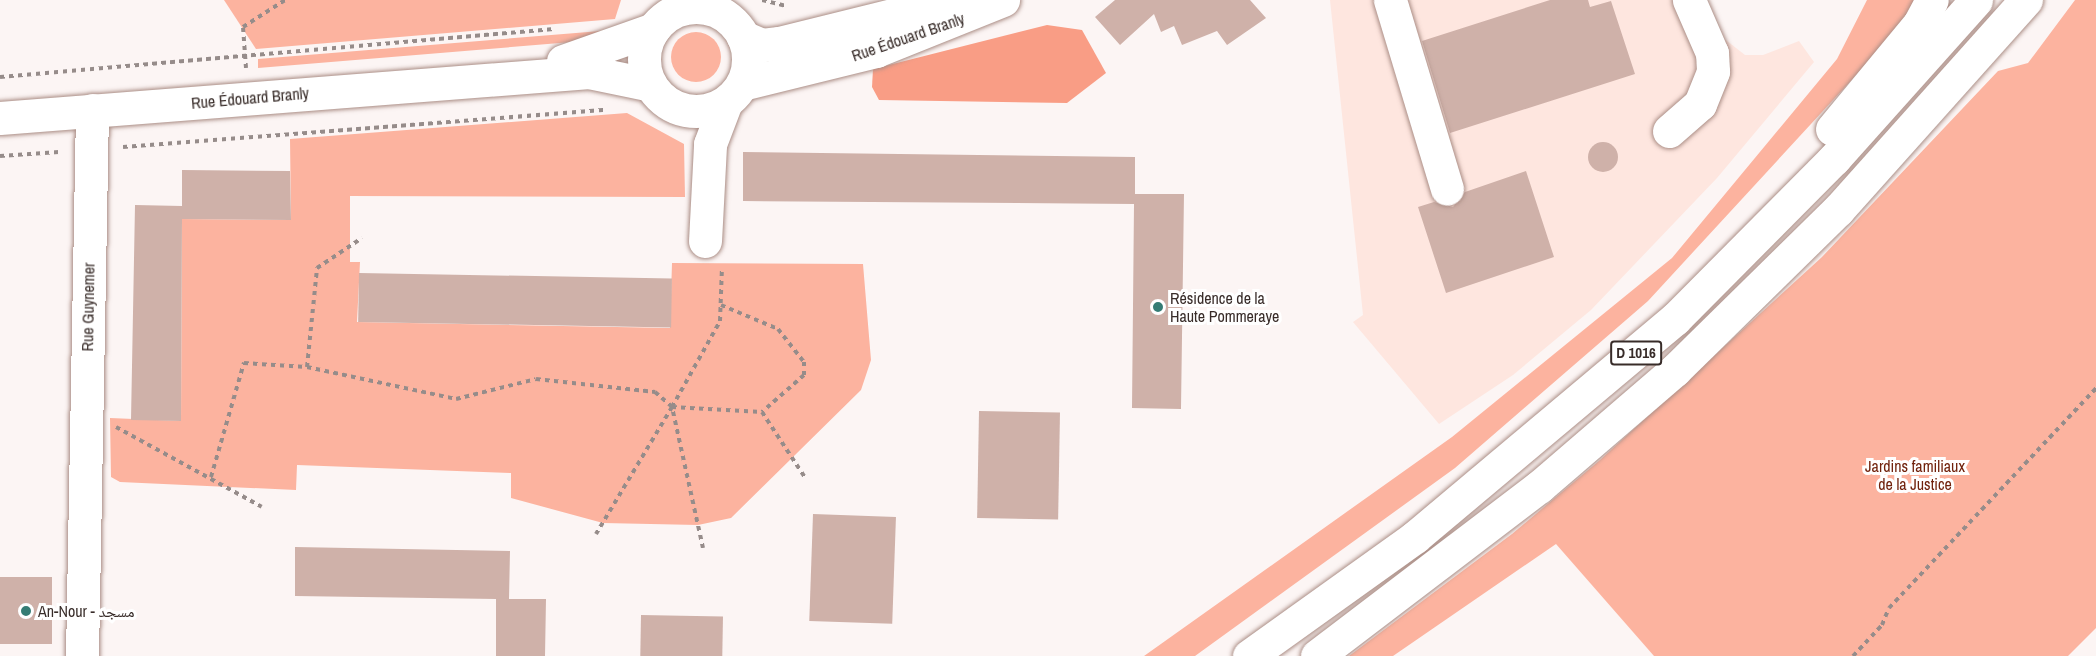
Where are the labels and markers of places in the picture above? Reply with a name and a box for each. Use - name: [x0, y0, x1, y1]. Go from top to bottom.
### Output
- place label: Résidence de la Haute Pommeraye: [1170, 288, 1279, 326]
- marker: Résidence de la Haute Pommeraye: [1151, 300, 1165, 314]
- place label: An-Nour - مسجد: [38, 601, 135, 621]
- marker: An-Nour - مسجد: [19, 604, 33, 618]

